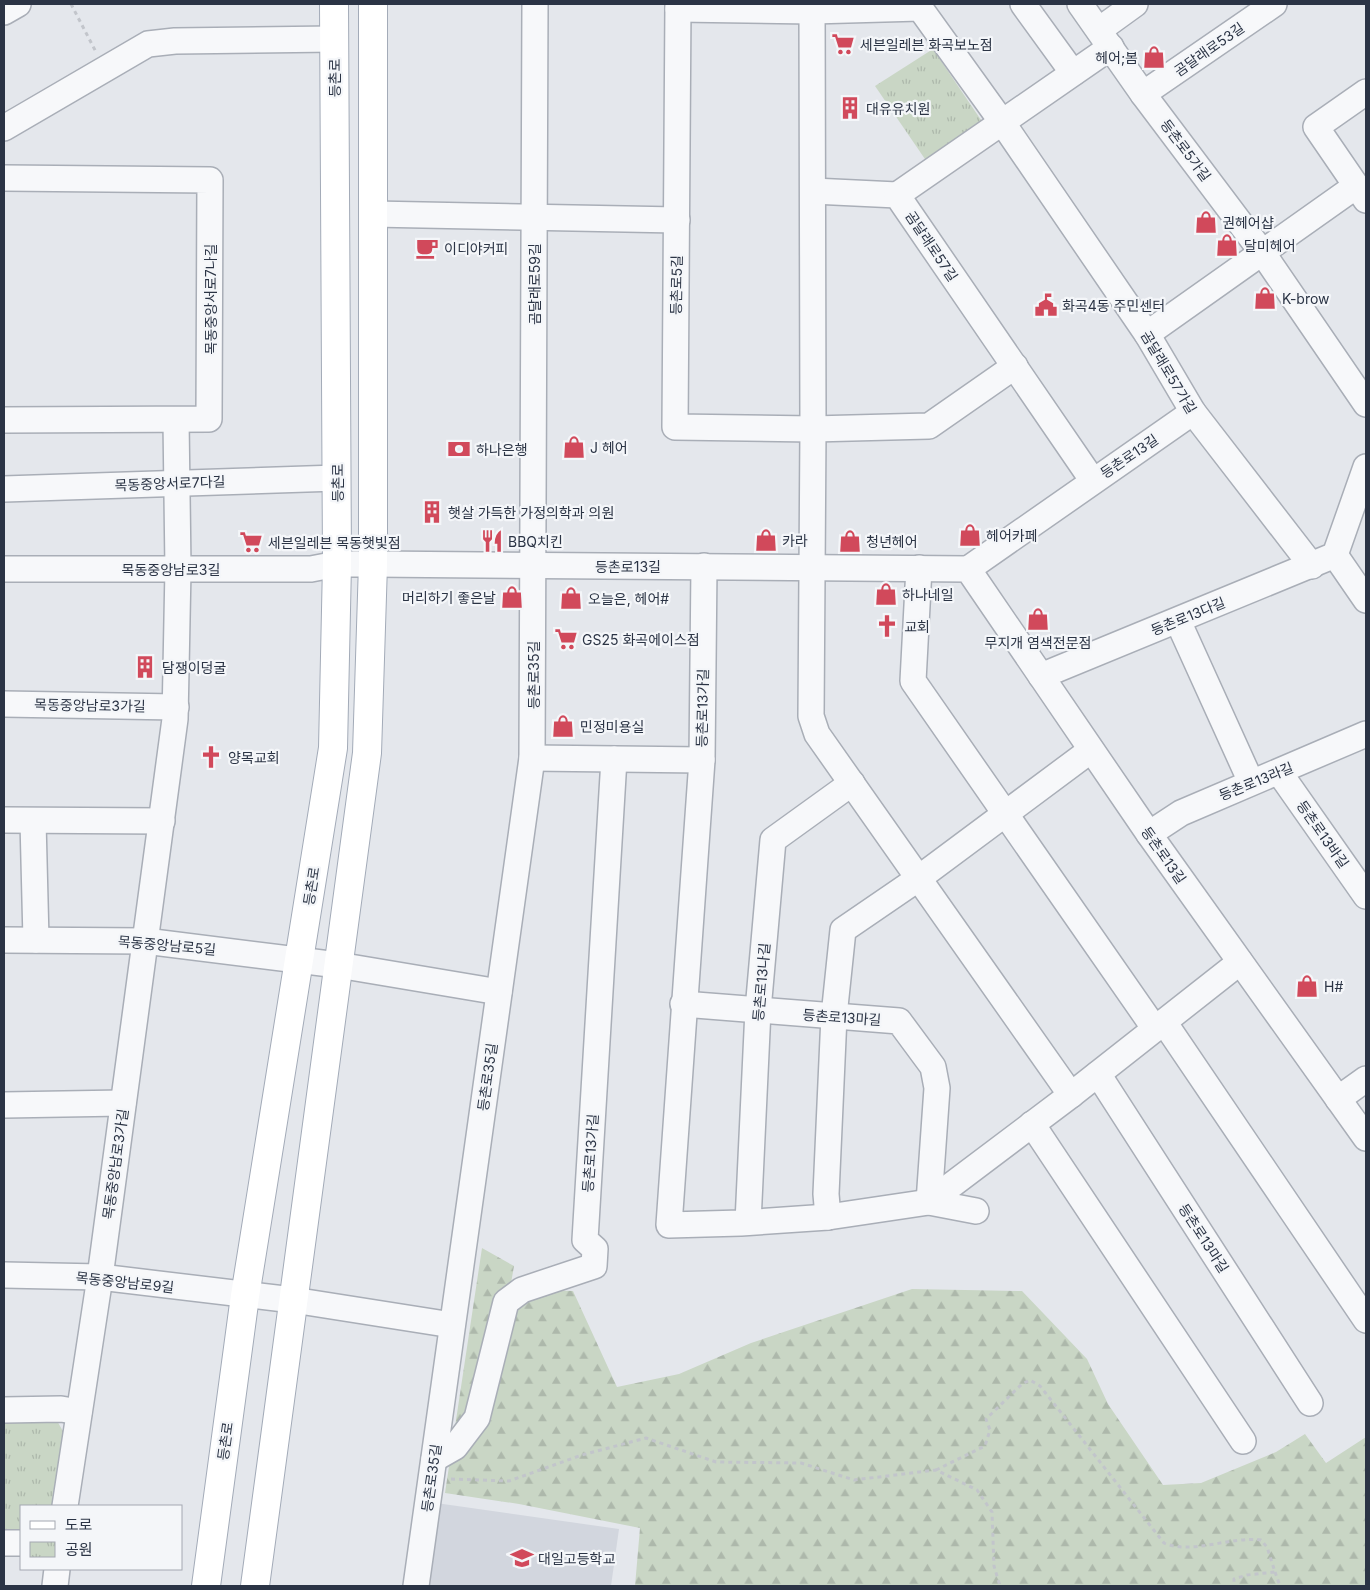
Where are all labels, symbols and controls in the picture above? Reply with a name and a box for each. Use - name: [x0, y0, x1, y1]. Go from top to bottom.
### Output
- street label: 곰달래로53길: [1171, 19, 1247, 79]
- supermarket icon: 세븐일레븐 화곡보노점: [830, 31, 856, 57]
- place label: 세븐일레븐 화곡보노점: [860, 36, 993, 53]
- shop icon: 헤어;봄: [1141, 44, 1167, 70]
- place label: 헤어;봄: [1095, 49, 1138, 66]
- street label: 등촌로: [326, 59, 343, 97]
- building icon: 대유유치원: [837, 95, 863, 121]
- place label: 대유유치원: [866, 100, 930, 117]
- street label: 등촌로5가길: [1157, 116, 1215, 184]
- street label: 곰달래로57길: [902, 208, 962, 284]
- shop icon: 권헤어샵: [1193, 209, 1219, 235]
- place label: 권헤어샵: [1222, 214, 1274, 231]
- shop icon: 달미헤어: [1214, 232, 1240, 258]
- cafe icon: 이디야커피: [414, 235, 440, 261]
- place label: 달미헤어: [1244, 237, 1296, 254]
- place label: 이디야커피: [444, 240, 508, 257]
- street label: 곰달래로59길: [526, 243, 543, 325]
- street label: 목동중앙서로7나길: [202, 244, 219, 354]
- street label: 등촌로5길: [667, 255, 685, 315]
- shop icon: K-brow: [1252, 285, 1278, 311]
- place label: K-brow: [1282, 290, 1330, 307]
- public building icon: 화곡4동 주민센터: [1033, 292, 1059, 318]
- place label: 화곡4동 주민센터: [1062, 297, 1165, 314]
- street label: 곰달래로57가길: [1138, 327, 1200, 417]
- street label: 등촌로13길: [1097, 431, 1161, 481]
- shop icon: J 헤어: [561, 434, 587, 460]
- bank icon: 하나은행: [446, 436, 472, 462]
- place label: J 헤어: [590, 439, 628, 456]
- place label: 하나은행: [476, 441, 528, 458]
- street label: 등촌로: [329, 464, 346, 502]
- street label: 목동중앙서로7다길: [114, 473, 226, 493]
- building icon: 햇살 가득한 가정의학과 의원: [419, 499, 445, 525]
- place label: 햇살 가득한 가정의학과 의원: [448, 504, 614, 521]
- shop icon: 헤어카페: [957, 522, 983, 548]
- shop icon: 카라: [753, 527, 779, 553]
- place label: 헤어카페: [986, 527, 1038, 544]
- restaurant icon: BBQ치킨: [479, 528, 505, 554]
- shop icon: 청년헤어: [837, 528, 863, 554]
- supermarket icon: 세븐일레븐 목동햇빛점: [238, 529, 264, 555]
- place label: 카라: [782, 532, 808, 549]
- place label: BBQ치킨: [508, 533, 563, 550]
- place label: 청년헤어: [866, 533, 918, 550]
- place label: 세븐일레븐 목동햇빛점: [268, 534, 401, 551]
- street label: 등촌로13길: [595, 558, 661, 575]
- street label: 목동중앙남로3길: [122, 561, 220, 578]
- shop icon: 하나네일: [873, 581, 899, 607]
- shop icon: 머리하기 좋은날: [499, 584, 525, 610]
- shop icon: 오늘은, 헤어#: [558, 585, 584, 611]
- place label: 하나네일: [902, 586, 954, 603]
- place label: 머리하기 좋은날: [402, 589, 496, 606]
- place label: 오늘은, 헤어#: [588, 590, 669, 607]
- street label: 등촌로13다길: [1148, 593, 1228, 639]
- shop icon: 무지개 염색전문점: [1025, 606, 1051, 632]
- church icon: 교회: [874, 613, 900, 639]
- place label: 교회: [904, 618, 930, 635]
- supermarket icon: GS25 화곡에이스점: [553, 626, 579, 652]
- place label: GS25 화곡에이스점: [582, 631, 700, 648]
- place label: 무지개 염색전문점: [985, 634, 1091, 651]
- street label: 등촌로35길: [525, 641, 542, 709]
- building icon: 담쟁이덩굴: [132, 654, 158, 680]
- place label: 담쟁이덩굴: [162, 659, 227, 676]
- street label: 등촌로13가길: [693, 668, 711, 748]
- street label: 목동중앙남로3가길: [34, 696, 146, 714]
- shop icon: 민정미용실: [550, 713, 576, 739]
- place label: 민정미용실: [580, 718, 644, 735]
- church icon: 양목교회: [198, 744, 224, 770]
- place label: 양목교회: [228, 749, 280, 766]
- street label: 등촌로13라길: [1216, 758, 1296, 804]
- street label: 등촌로13바길: [1293, 797, 1353, 871]
- street label: 등촌로13길: [1138, 823, 1190, 887]
- street label: 등촌로: [300, 865, 322, 906]
- street label: 목동중앙남로5길: [117, 932, 217, 958]
- street label: 등촌로13나길: [749, 942, 773, 1022]
- shop icon: H#: [1294, 973, 1320, 999]
- place label: H#: [1324, 978, 1343, 995]
- street label: 등촌로13마길: [802, 1006, 882, 1028]
- street label: 등촌로35길: [474, 1042, 500, 1112]
- street label: 목동중앙남로3가길: [99, 1108, 131, 1220]
- street label: 등촌로13가길: [579, 1113, 601, 1193]
- street label: 등촌로13마길: [1175, 1200, 1233, 1276]
- street label: 목동중앙남로9길: [75, 1268, 175, 1296]
- street label: 등촌로: [214, 1421, 236, 1461]
- street label: 등촌로35길: [418, 1443, 444, 1513]
- legend: [20, 1505, 182, 1570]
- text: 도로: [65, 1515, 93, 1534]
- text: 공원: [65, 1540, 93, 1559]
- school or university icon: 대일고등학교: [509, 1545, 535, 1571]
- place label: 대일고등학교: [538, 1550, 615, 1567]

